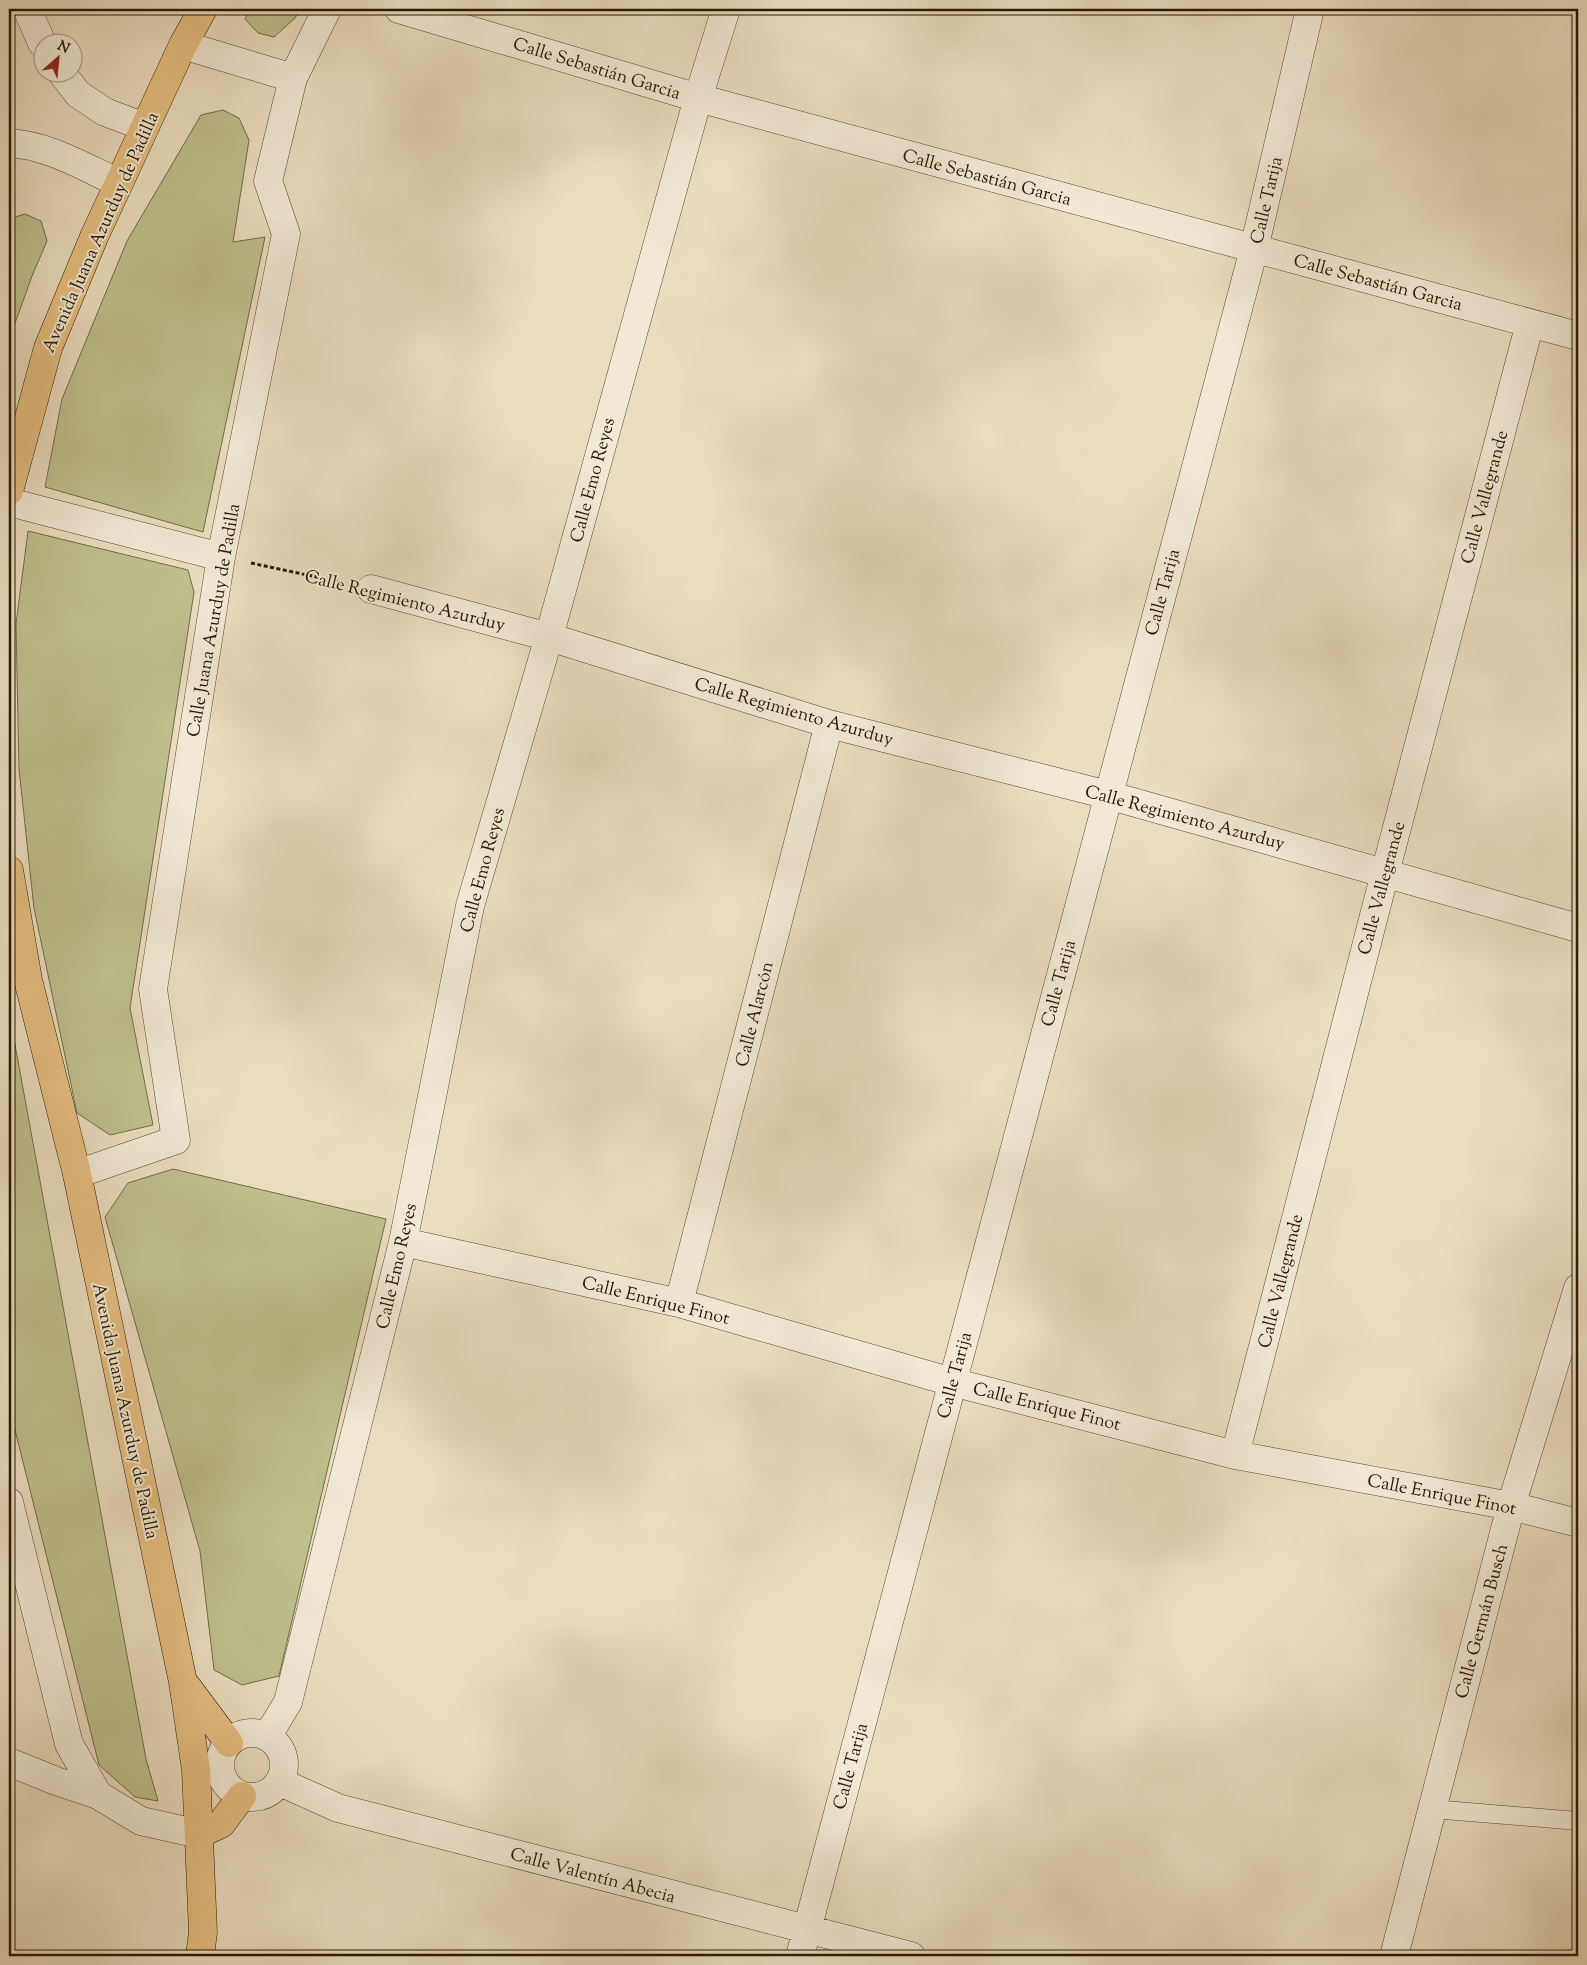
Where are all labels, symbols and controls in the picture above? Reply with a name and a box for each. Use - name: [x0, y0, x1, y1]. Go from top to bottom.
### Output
- north arrow: [32, 32, 82, 82]
- street label: Calle Sebastián Garcia: [509, 32, 683, 108]
- text: N: [53, 37, 73, 60]
- street label: Avenida Juana Azurduy de Padilla: [37, 108, 167, 357]
- street label: Calle Sebastián Garcia: [899, 144, 1074, 214]
- street label: Calle Tarija: [1245, 154, 1291, 247]
- street label: Calle Sebastián Garcia: [1290, 249, 1465, 319]
- street label: Calle Emo Reyes: [565, 415, 623, 546]
- street label: Calle Vallegrande: [1456, 428, 1516, 567]
- street label: Calle Juana Azurduy de Padilla: [182, 501, 248, 739]
- street label: Calle Tarija: [1140, 546, 1188, 639]
- street label: Calle Regimiento Azurduy: [302, 564, 508, 639]
- street label: Calle Regimiento Azurduy: [691, 672, 896, 754]
- street label: Calle Regimiento Azurduy: [1082, 780, 1287, 858]
- street label: Calle Emo Reyes: [455, 805, 513, 936]
- street label: Calle Vallegrande: [1353, 819, 1413, 958]
- street label: Calle Tarija: [1036, 937, 1084, 1030]
- street label: Calle Alarcón: [730, 959, 782, 1070]
- street label: Calle Emo Reyes: [371, 1201, 425, 1332]
- street label: Calle Vallegrande: [1253, 1212, 1311, 1351]
- street label: Calle Enrique Finot: [579, 1271, 732, 1333]
- street label: Avenida Juana Azurduy de Padilla: [84, 1281, 164, 1542]
- street label: Calle Tarija: [932, 1329, 980, 1422]
- street label: Calle Enrique Finot: [970, 1377, 1123, 1439]
- street label: Calle Enrique Finot: [1365, 1469, 1518, 1523]
- street label: Calle Germán Busch: [1450, 1541, 1516, 1702]
- street label: Calle Tarija: [828, 1720, 876, 1813]
- street label: Calle Valentín Abecia: [507, 1842, 678, 1911]

